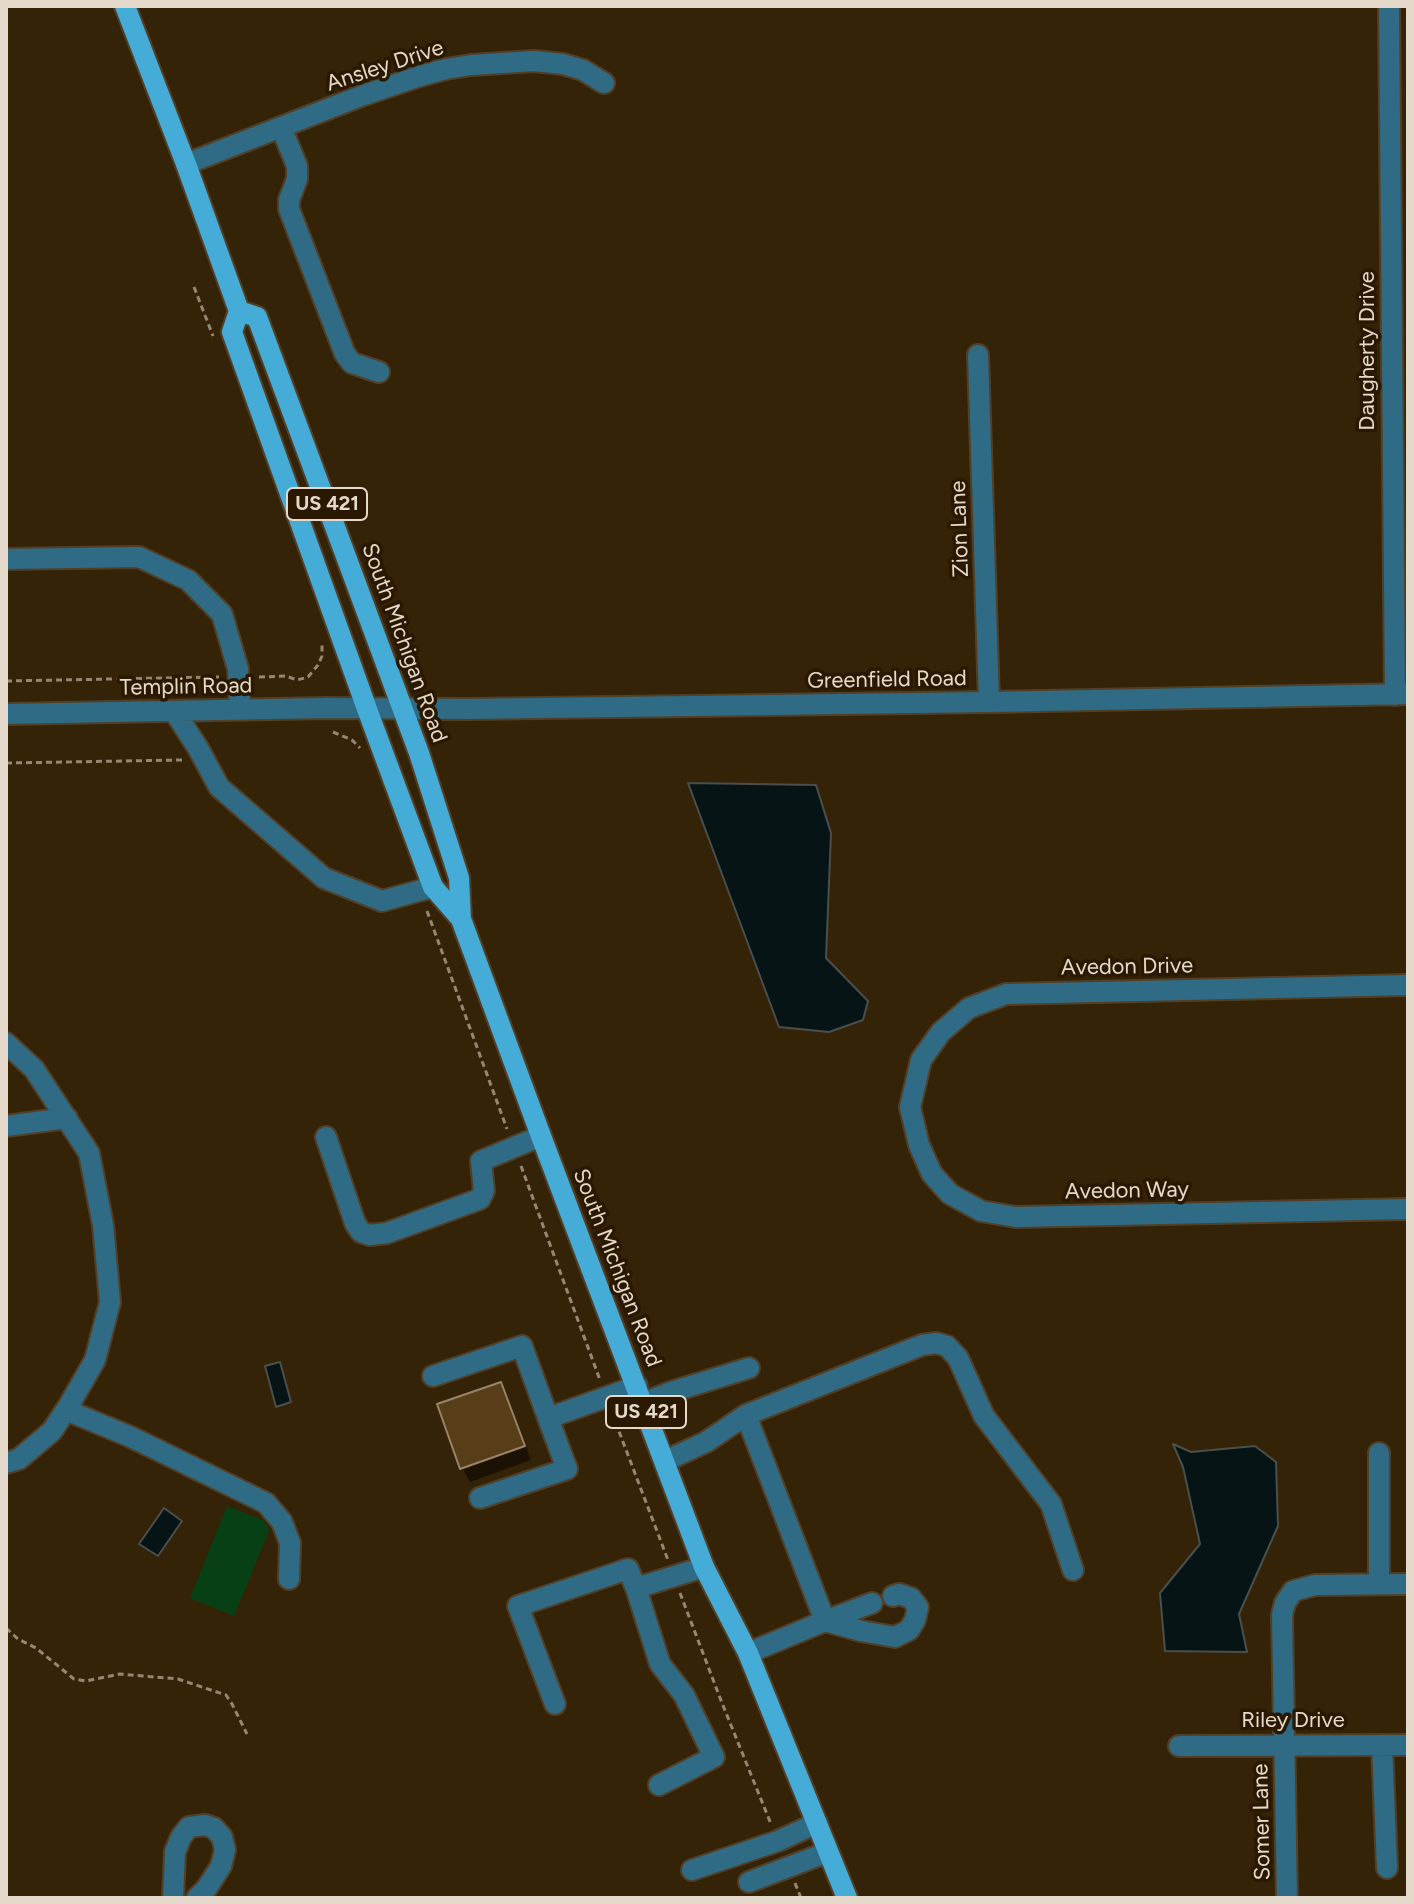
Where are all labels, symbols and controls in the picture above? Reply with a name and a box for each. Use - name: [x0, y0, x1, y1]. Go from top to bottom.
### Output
- street label: Ansley Drive: [323, 35, 447, 97]
- street label: Daugherty Drive: [1355, 271, 1381, 431]
- street label: Zion Lane: [945, 480, 975, 578]
- road number: US 421: [287, 488, 367, 520]
- street label: South Michigan Road: [356, 540, 452, 746]
- street label: Greenfield Road: [807, 665, 967, 695]
- street label: Templin Road: [119, 673, 253, 701]
- street label: Avedon Drive: [1061, 953, 1193, 981]
- street label: South Michigan Road: [567, 1165, 667, 1371]
- street label: Avedon Way: [1065, 1177, 1189, 1205]
- road number: US 421: [606, 1396, 686, 1428]
- street label: Riley Drive: [1241, 1708, 1345, 1734]
- street label: Somer Lane: [1248, 1763, 1276, 1881]

